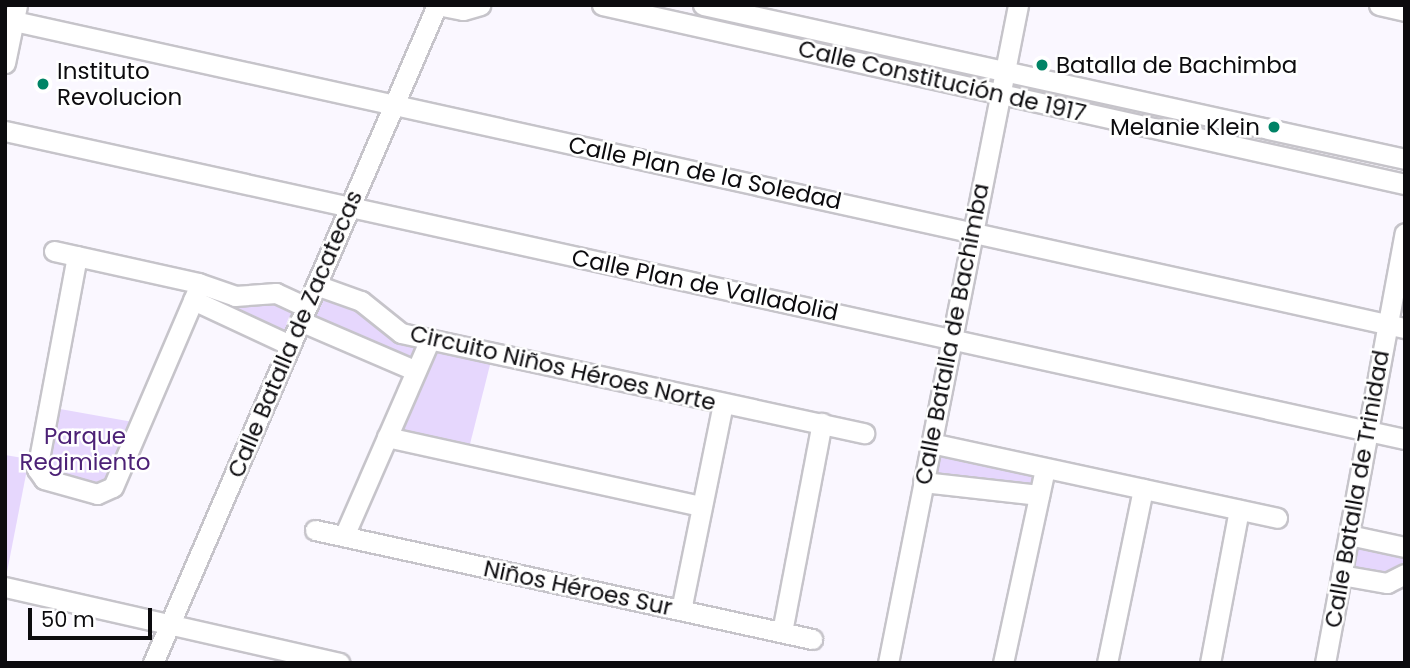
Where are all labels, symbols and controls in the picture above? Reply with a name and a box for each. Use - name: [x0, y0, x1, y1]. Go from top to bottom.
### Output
- street label: Calle Constitución de 1917: [796, 34, 1088, 128]
- place label: Batalla de Bachimba: [1056, 51, 1297, 79]
- place label: Instituto Revolucion: [57, 57, 182, 111]
- marker: Batalla de Bachimba: [1034, 57, 1050, 73]
- marker: Instituto Revolucion: [35, 76, 51, 92]
- place label: Melanie Klein: [1110, 113, 1260, 141]
- marker: Melanie Klein: [1266, 119, 1282, 135]
- street label: Calle Plan de la Soledad: [566, 131, 844, 215]
- street label: Calle Batalla de Bachimba: [909, 181, 995, 487]
- street label: Calle Batalla de Zacatecas: [222, 186, 368, 482]
- street label: Calle Plan de Valladolid: [569, 243, 841, 327]
- street label: Circuito Niños Héroes Norte: [407, 319, 719, 417]
- street label: Calle Batalla de Trinidad: [1319, 348, 1395, 630]
- park label: Parque Regimiento: [20, 422, 150, 476]
- street label: Niños Héroes Sur: [481, 555, 675, 621]
- scale bar: [32, 594, 156, 638]
- text: 50 m: [41, 605, 95, 634]

